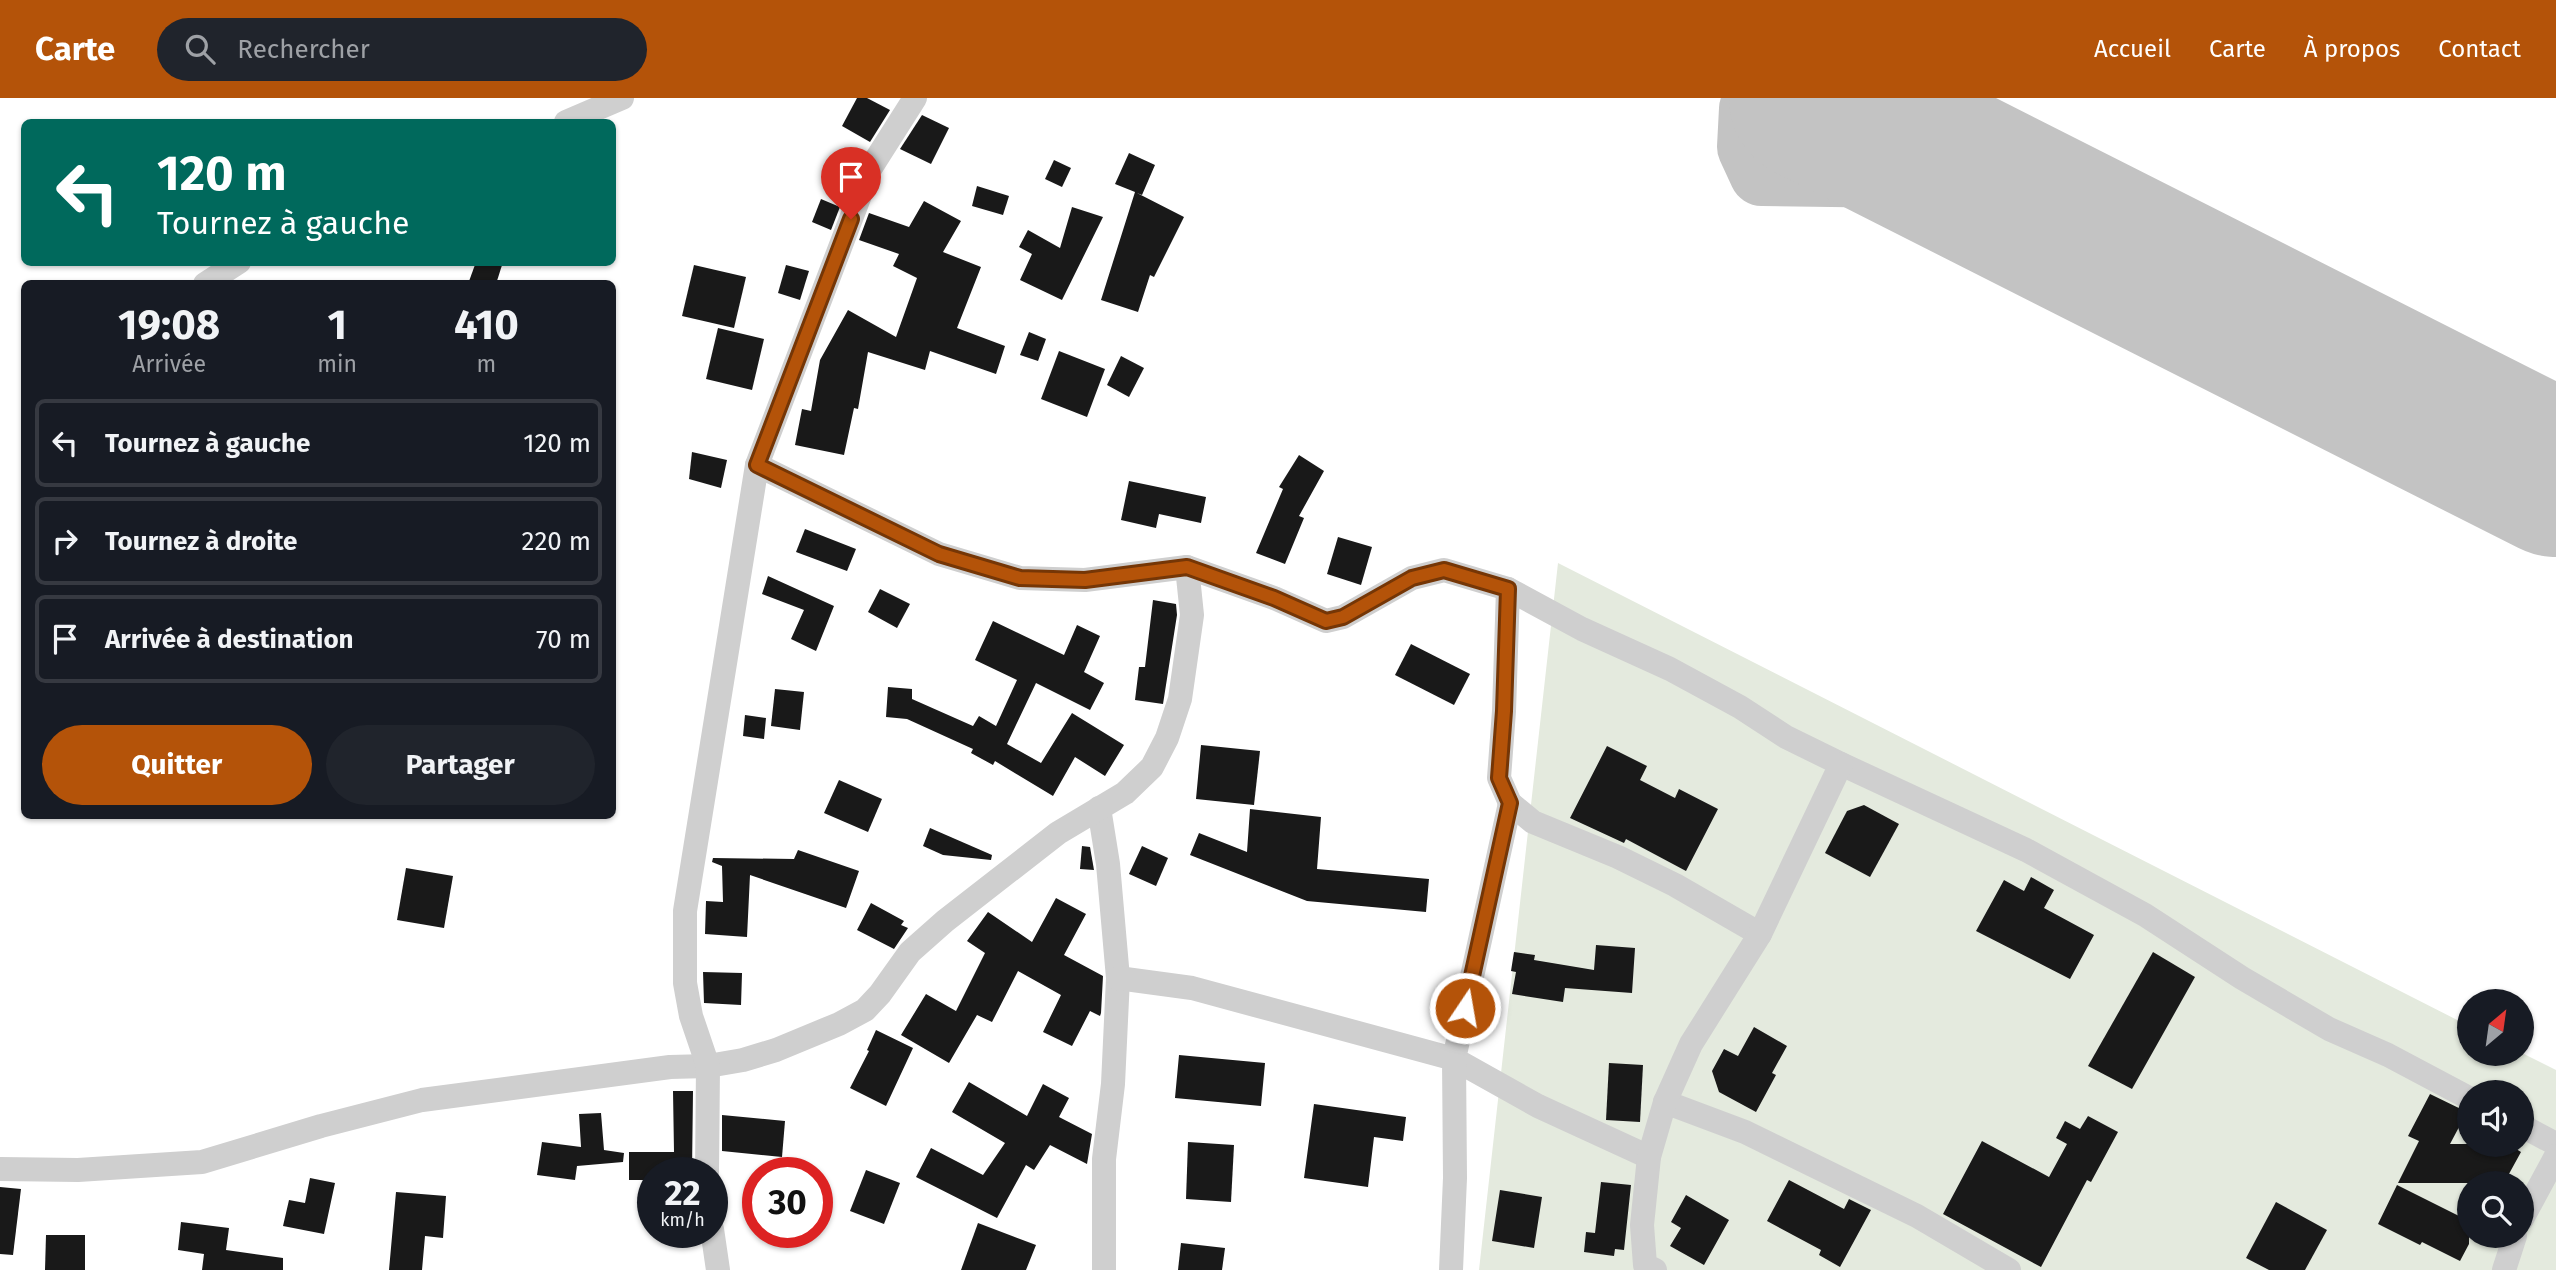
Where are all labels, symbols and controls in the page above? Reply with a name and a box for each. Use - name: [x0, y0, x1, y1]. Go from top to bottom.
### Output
- search box: [157, 18, 647, 81]
- text: Carte: [35, 29, 115, 69]
- icon: search: [181, 30, 219, 68]
- text: Rechercher: [237, 34, 370, 65]
- text: Accueil: [2094, 35, 2171, 63]
- text: Carte: [2209, 35, 2266, 63]
- text: À propos: [2304, 35, 2400, 63]
- text: Contact: [2438, 35, 2521, 63]
- text: 120 m: [157, 144, 287, 203]
- icon: left: [42, 147, 133, 238]
- pin: [821, 147, 881, 219]
- icon: arrive: [832, 158, 870, 196]
- text: Tournez à gauche: [157, 204, 409, 242]
- text: 19:08: [118, 300, 220, 350]
- text: 1: [327, 300, 347, 350]
- text: 410: [454, 300, 519, 350]
- text: Arrivée: [132, 350, 206, 378]
- text: min: [317, 350, 357, 378]
- text: m: [477, 350, 496, 378]
- icon: left: [46, 424, 84, 462]
- text: Tournez à gauche: [105, 428, 310, 459]
- text: 120 m: [523, 428, 591, 459]
- icon: right: [46, 522, 84, 560]
- text: Tournez à droite: [105, 526, 297, 557]
- text: 220 m: [522, 526, 591, 557]
- icon: arrive: [46, 620, 84, 658]
- text: Arrivée à destination: [105, 624, 354, 655]
- text: 70 m: [536, 624, 591, 655]
- button: Quitter: [42, 725, 312, 805]
- button: Partager: [326, 725, 595, 805]
- position arrow: [1428, 971, 1502, 1045]
- north arrow: [2457, 989, 2534, 1066]
- map controls: [2457, 989, 2534, 1248]
- button: sound: [2457, 1080, 2534, 1157]
- speed limit sign: 30: [742, 1157, 833, 1248]
- button: search: [2457, 1171, 2534, 1248]
- text: 22: [664, 1172, 701, 1214]
- text: km/h: [660, 1209, 705, 1231]

